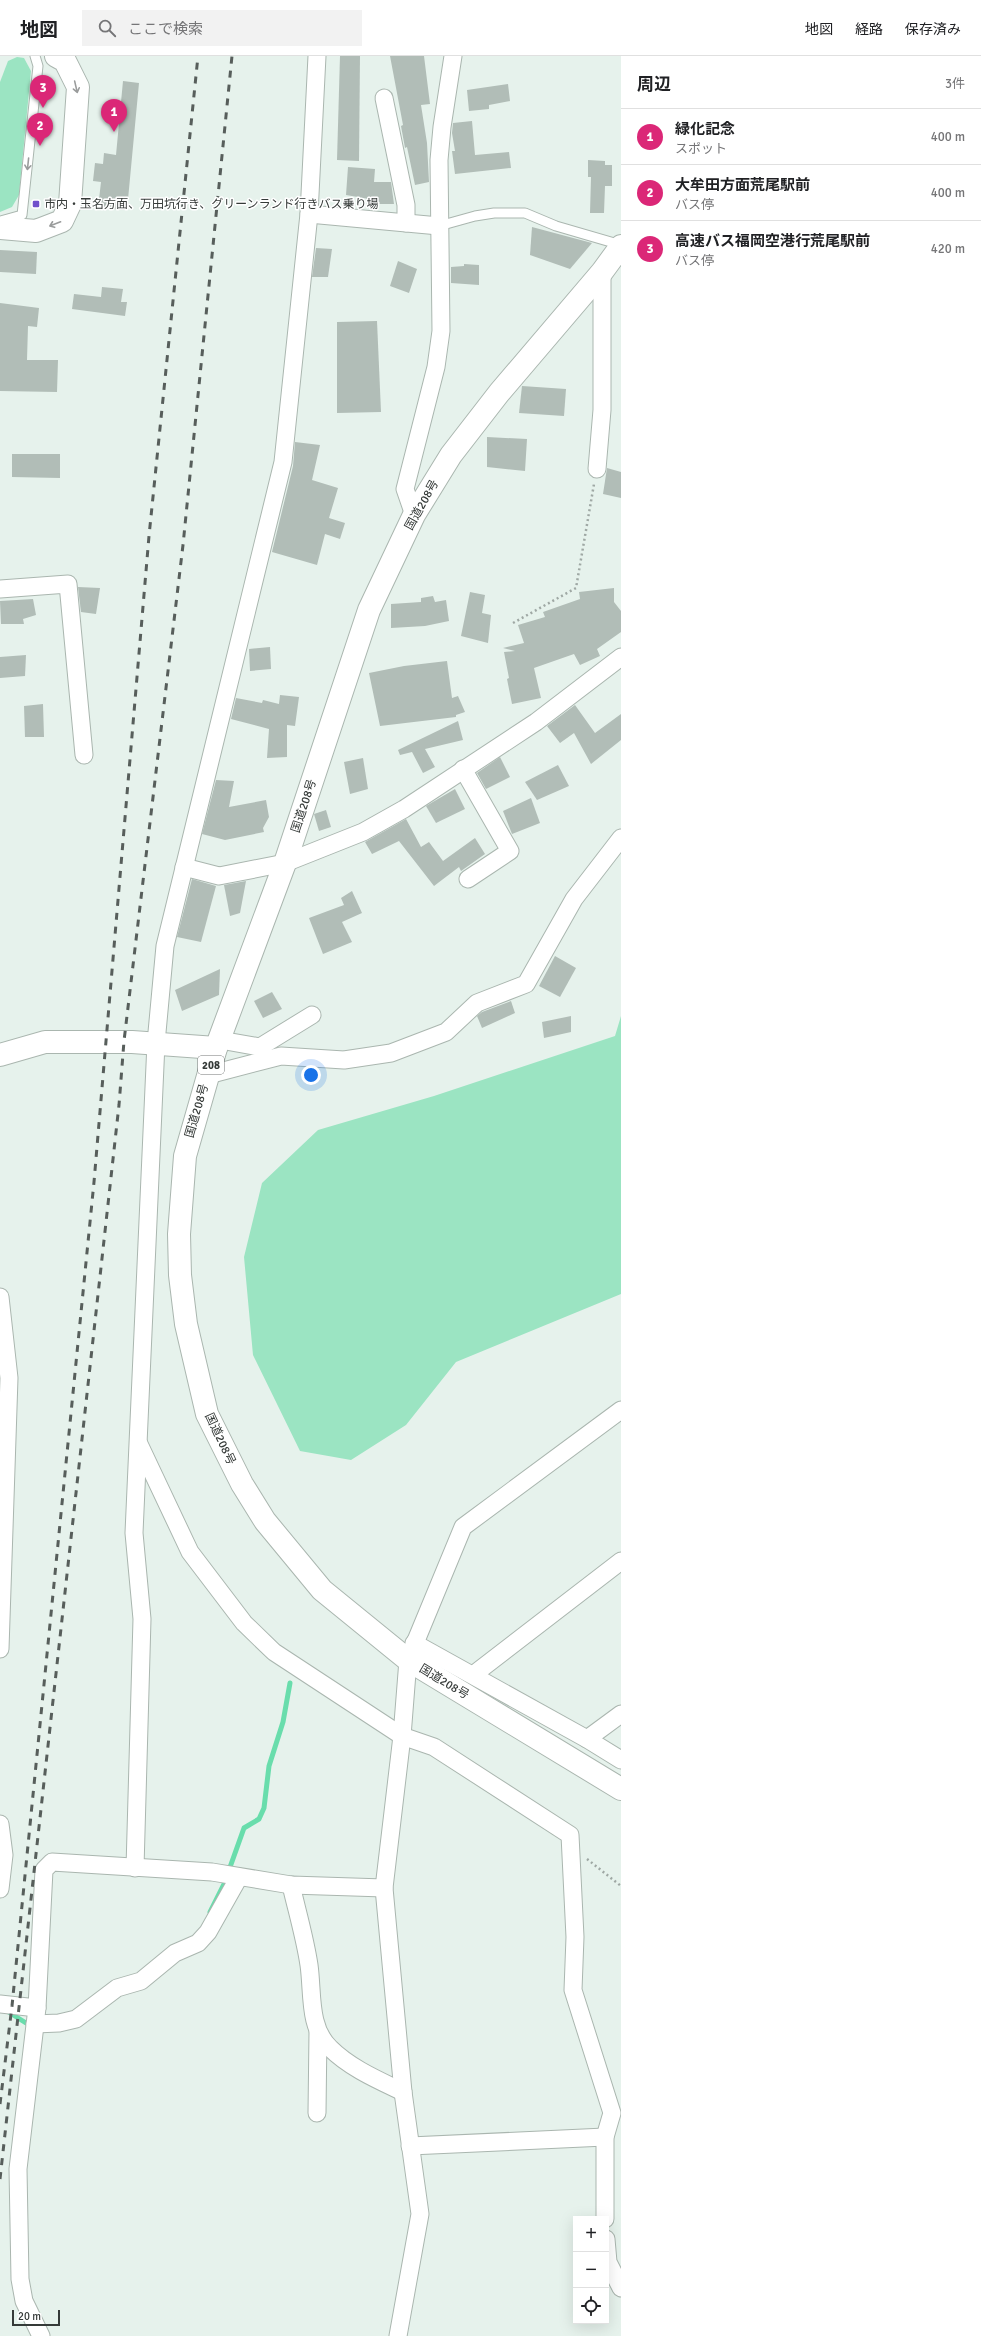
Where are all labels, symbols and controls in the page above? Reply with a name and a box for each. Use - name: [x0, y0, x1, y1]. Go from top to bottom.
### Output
- search box: [82, 10, 362, 46]
- icon: search: [96, 17, 118, 39]
- text: 地図: [20, 18, 58, 42]
- text: ここで検索: [128, 20, 203, 38]
- text: 地図: [805, 21, 833, 38]
- text: 経路: [855, 21, 883, 38]
- text: 保存済み: [905, 21, 961, 38]
- text: 周辺: [637, 74, 671, 95]
- pin: 3: [30, 75, 56, 108]
- text: 3件: [945, 76, 965, 92]
- one-way arrow: [73, 80, 81, 93]
- pin: 1: [101, 99, 127, 132]
- pin: 2: [27, 113, 53, 146]
- text: 緑化記念: [675, 120, 735, 138]
- text: 1: [646, 129, 654, 145]
- text: 400 m: [931, 129, 965, 145]
- text: スポット: [675, 141, 727, 157]
- one-way arrow: [24, 157, 31, 170]
- text: 大牟田方面荒尾駅前: [675, 176, 810, 194]
- text: 2: [646, 185, 654, 201]
- text: 400 m: [931, 185, 965, 201]
- place label: 市内・玉名方面、万田坑行き、グリーンランド行きバス乗り場: [44, 197, 379, 212]
- text: バス停: [675, 197, 714, 213]
- marker: 市内・玉名方面、万田坑行き、グリーンランド行きバス乗り場: [31, 199, 41, 209]
- one-way arrow: [50, 220, 62, 228]
- text: 高速バス福岡空港行荒尾駅前: [675, 232, 870, 250]
- text: 3: [646, 241, 654, 257]
- text: 420 m: [931, 241, 965, 257]
- text: バス停: [675, 253, 714, 269]
- street label: 国道208号: [402, 477, 442, 533]
- street label: 国道208号: [288, 777, 320, 835]
- road number: 208: [198, 1056, 224, 1074]
- your location: [301, 1065, 321, 1085]
- street label: 国道208号: [182, 1082, 212, 1140]
- street label: 国道208号: [201, 1411, 239, 1467]
- street label: 国道208号: [416, 1661, 472, 1703]
- map controls: [573, 2216, 609, 2324]
- button: +: [573, 2216, 609, 2252]
- button: −: [573, 2252, 609, 2288]
- button: locate: [573, 2288, 609, 2324]
- scale bar: [12, 2308, 60, 2327]
- text: 20 m: [18, 2310, 41, 2323]

